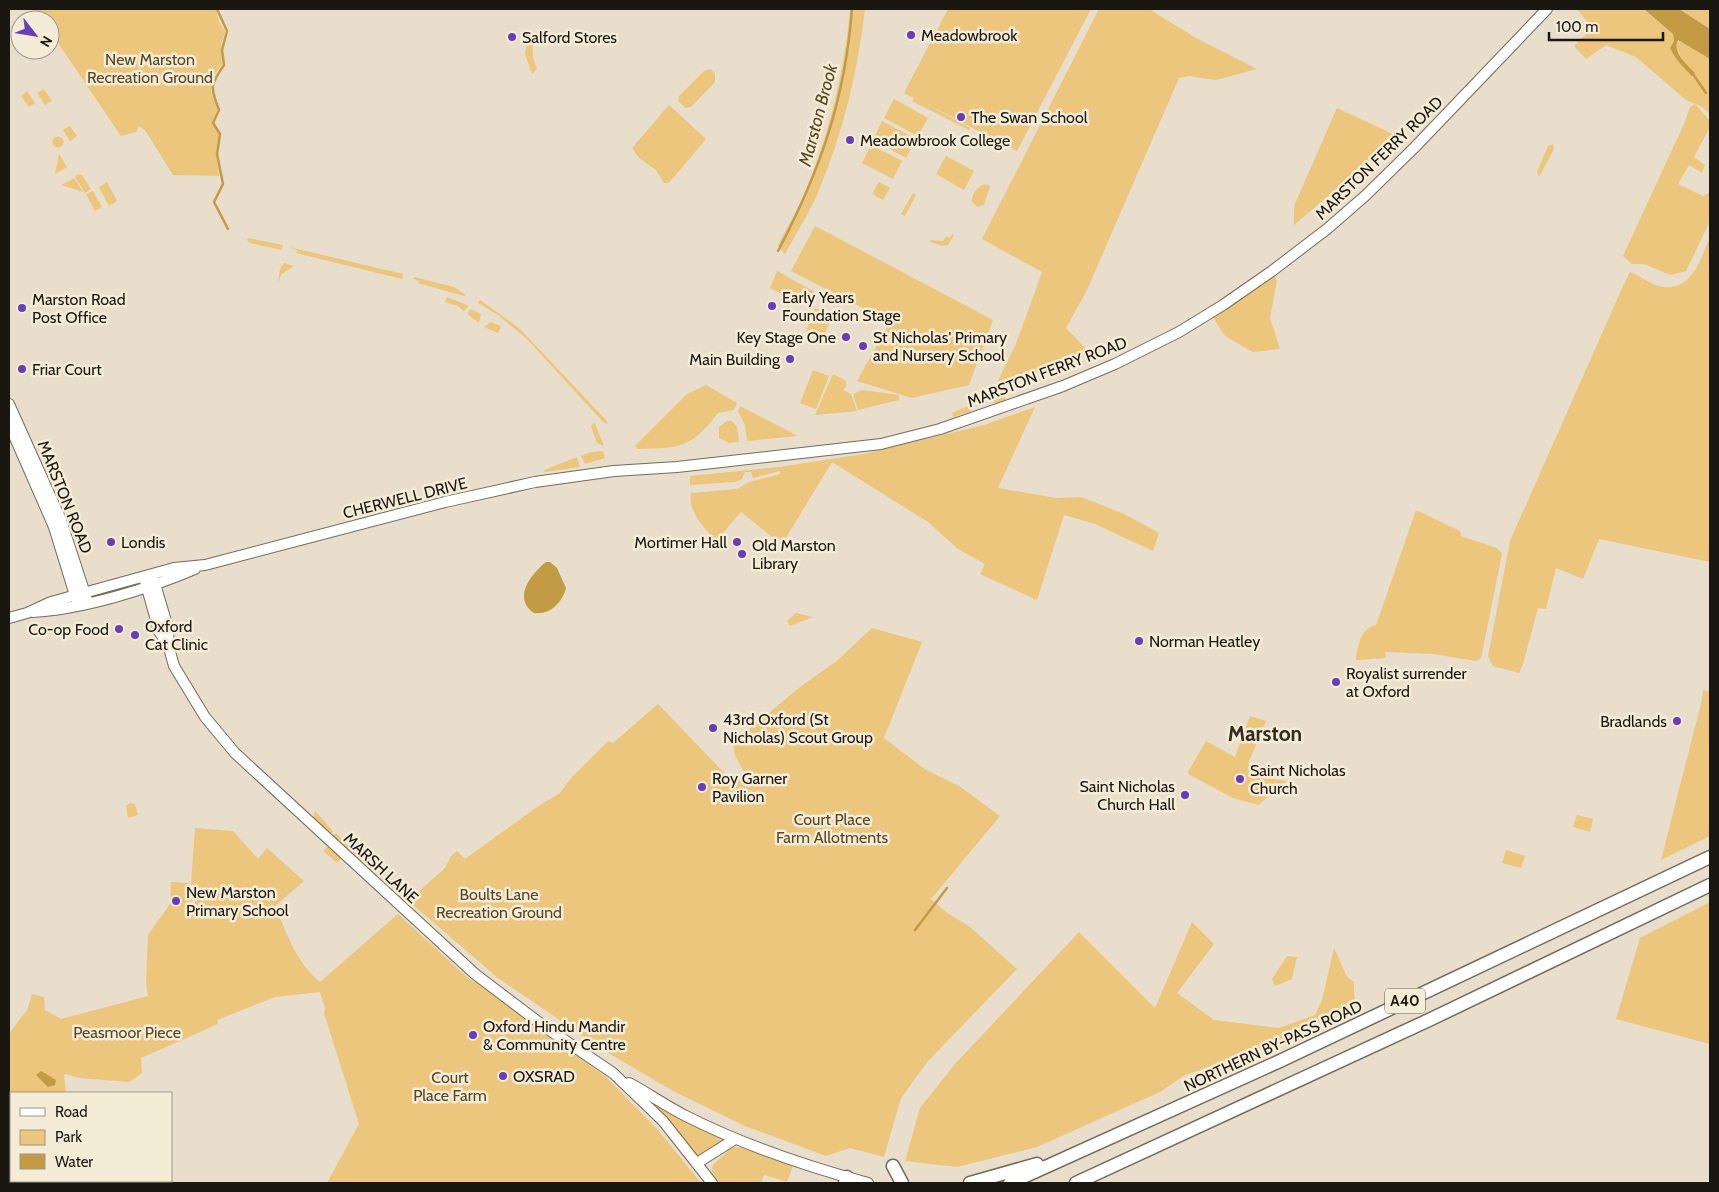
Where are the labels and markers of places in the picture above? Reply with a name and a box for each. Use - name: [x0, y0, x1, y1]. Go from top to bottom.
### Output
- place label: Meadowbrook: [921, 26, 1018, 45]
- place label: Salford Stores: [522, 28, 617, 47]
- marker: Meadowbrook: [905, 29, 917, 41]
- marker: Salford Stores: [506, 31, 518, 43]
- place label: The Swan School: [971, 108, 1088, 127]
- marker: The Swan School: [955, 111, 967, 123]
- place label: Meadowbrook College: [860, 131, 1010, 150]
- marker: Meadowbrook College: [844, 134, 856, 146]
- place label: Early Years Foundation Stage: [782, 288, 901, 325]
- place label: Marston Road Post Office: [32, 290, 126, 327]
- marker: Early Years Foundation Stage: [766, 300, 778, 312]
- marker: Marston Road Post Office: [16, 302, 28, 314]
- place label: Key Stage One: [736, 328, 836, 347]
- place label: St Nicholas' Primary and Nursery School: [873, 328, 1007, 365]
- marker: Key Stage One: [840, 331, 852, 343]
- marker: St Nicholas' Primary and Nursery School: [857, 340, 869, 352]
- place label: Main Building: [689, 350, 781, 369]
- marker: Main Building: [784, 353, 796, 365]
- place label: Friar Court: [32, 360, 102, 379]
- marker: Friar Court: [16, 363, 28, 375]
- place label: Londis: [121, 533, 166, 552]
- place label: Mortimer Hall: [634, 533, 727, 552]
- marker: Londis: [105, 536, 117, 548]
- marker: Mortimer Hall: [731, 536, 743, 548]
- place label: Old Marston Library: [752, 536, 836, 573]
- marker: Old Marston Library: [736, 548, 748, 560]
- place label: Oxford Cat Clinic: [145, 617, 208, 654]
- place label: Co-op Food: [28, 620, 109, 639]
- marker: Co-op Food: [113, 623, 125, 635]
- marker: Oxford Cat Clinic: [129, 629, 141, 641]
- place label: Norman Heatley: [1149, 632, 1260, 651]
- marker: Norman Heatley: [1133, 635, 1145, 647]
- place label: Royalist surrender at Oxford: [1346, 664, 1468, 701]
- marker: Royalist surrender at Oxford: [1330, 676, 1342, 688]
- place label: 43rd Oxford (St Nicholas) Scout Group: [723, 710, 873, 747]
- place label: Bradlands: [1600, 712, 1667, 731]
- marker: Bradlands: [1671, 715, 1683, 727]
- marker: 43rd Oxford (St Nicholas) Scout Group: [707, 722, 719, 734]
- place label: Saint Nicholas Church: [1250, 761, 1346, 798]
- place label: Roy Garner Pavilion: [712, 769, 788, 806]
- marker: Saint Nicholas Church: [1234, 773, 1246, 785]
- place label: Saint Nicholas Church Hall: [1079, 777, 1175, 814]
- marker: Roy Garner Pavilion: [696, 781, 708, 793]
- marker: Saint Nicholas Church Hall: [1179, 789, 1191, 801]
- place label: New Marston Primary School: [186, 883, 289, 920]
- marker: New Marston Primary School: [170, 895, 182, 907]
- place label: Oxford Hindu Mandir & Community Centre: [483, 1017, 626, 1054]
- marker: Oxford Hindu Mandir & Community Centre: [467, 1029, 479, 1041]
- place label: OXSRAD: [513, 1067, 575, 1086]
- marker: OXSRAD: [497, 1070, 509, 1082]

